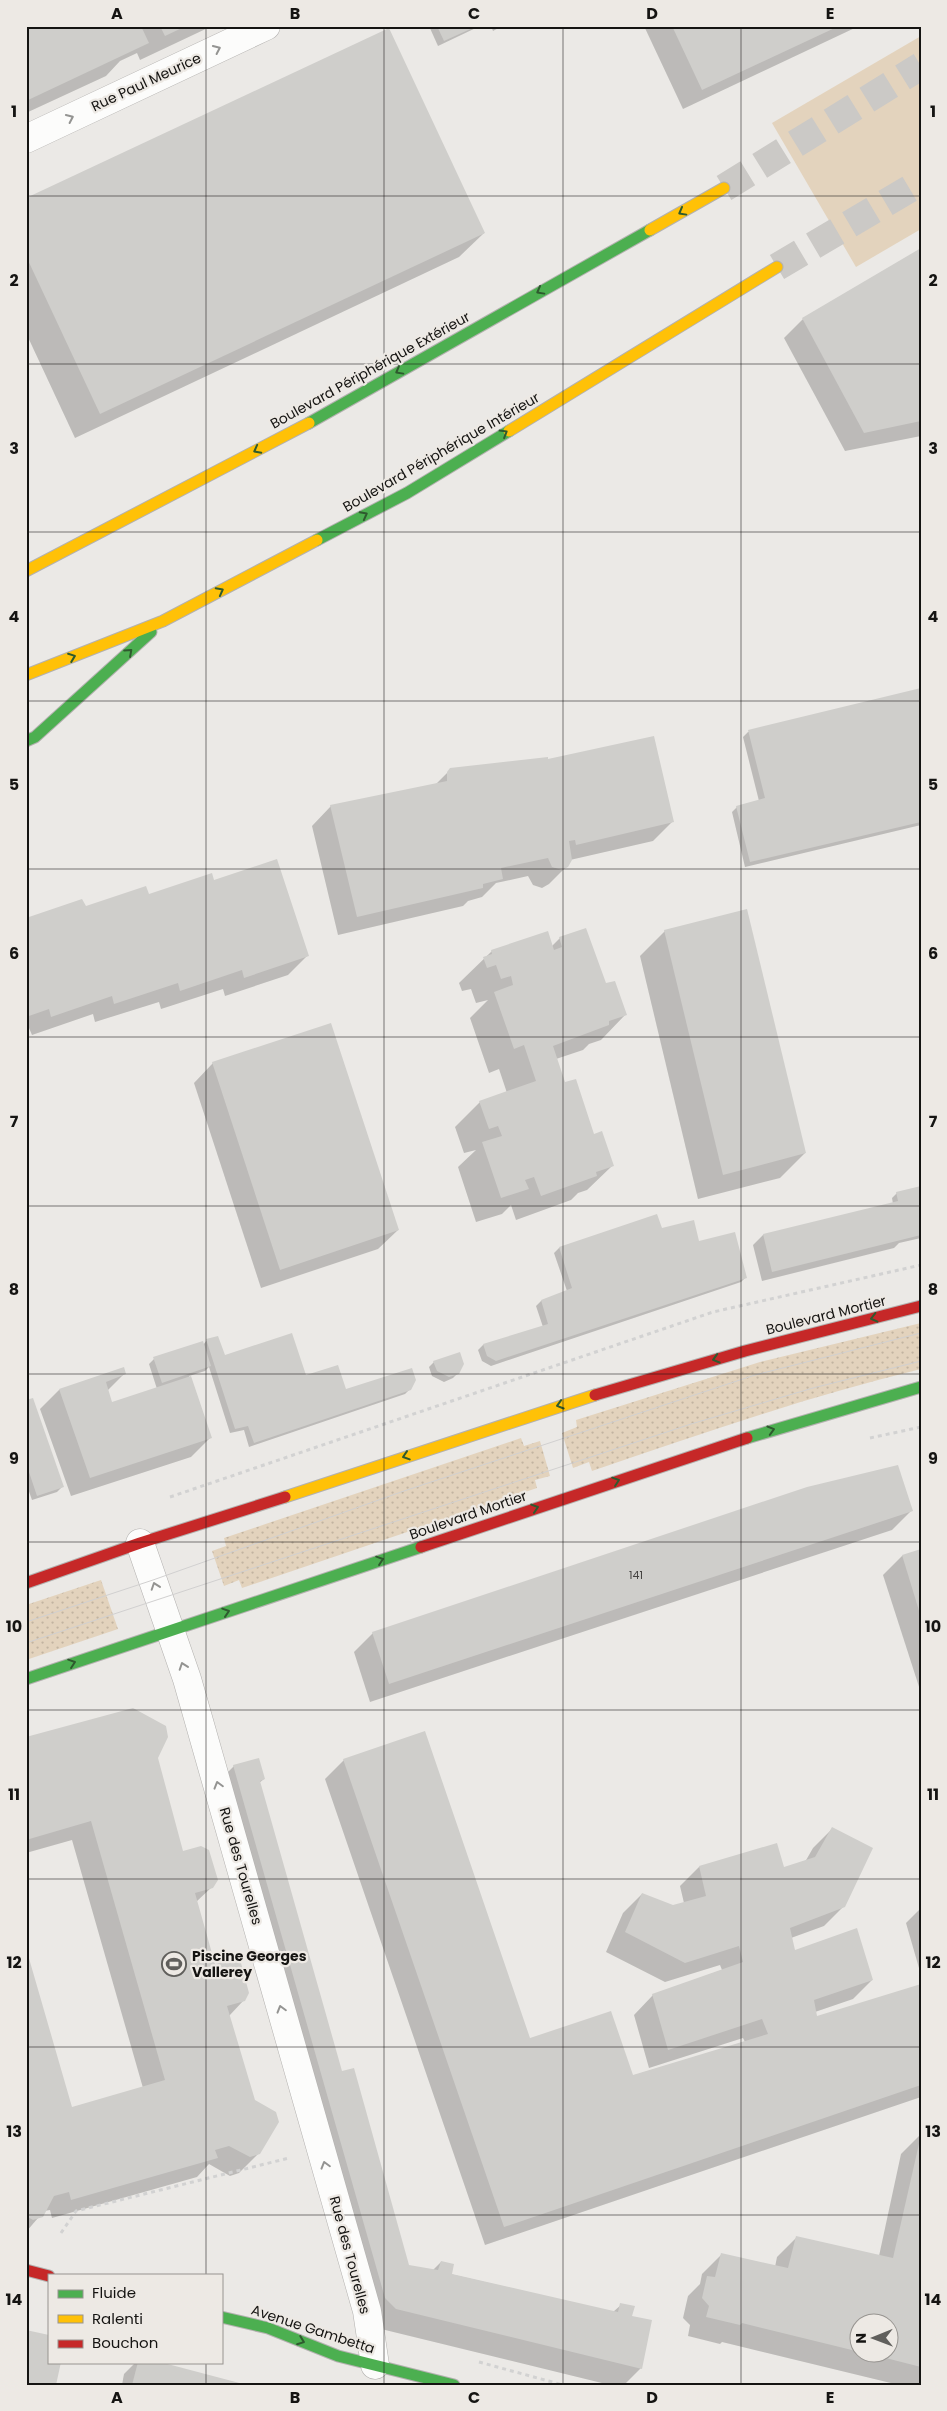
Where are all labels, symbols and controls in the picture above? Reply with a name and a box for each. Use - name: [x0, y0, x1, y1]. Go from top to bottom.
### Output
- text: A: [111, 2, 123, 25]
- text: B: [290, 2, 300, 25]
- text: C: [468, 2, 480, 25]
- text: D: [646, 2, 658, 25]
- text: E: [826, 2, 834, 25]
- one-way arrow: [212, 45, 221, 55]
- street label: Rue Paul Meurice: [88, 48, 205, 116]
- text: 1: [11, 100, 17, 123]
- text: 1: [930, 100, 936, 123]
- one-way arrow: [65, 114, 74, 124]
- one-way arrow: [678, 205, 687, 215]
- text: 2: [9, 269, 19, 292]
- text: 2: [928, 269, 938, 292]
- one-way arrow: [537, 285, 546, 295]
- street label: Boulevard Périphérique Extérieur: [266, 307, 474, 433]
- one-way arrow: [395, 365, 404, 375]
- street label: Boulevard Périphérique Intérieur: [339, 387, 543, 517]
- one-way arrow: [499, 430, 508, 440]
- text: 3: [9, 437, 19, 460]
- text: 3: [928, 437, 938, 460]
- one-way arrow: [253, 444, 262, 454]
- one-way arrow: [358, 511, 367, 521]
- one-way arrow: [215, 587, 224, 597]
- text: 4: [9, 605, 20, 628]
- text: 4: [928, 605, 939, 628]
- one-way arrow: [123, 649, 132, 658]
- one-way arrow: [67, 653, 75, 663]
- text: 5: [9, 773, 19, 796]
- text: 5: [928, 773, 938, 796]
- text: 6: [9, 942, 19, 965]
- text: 6: [928, 942, 938, 965]
- text: 7: [10, 1110, 19, 1133]
- text: 7: [929, 1110, 938, 1133]
- text: 8: [9, 1278, 19, 1301]
- text: 8: [928, 1278, 938, 1301]
- street label: Boulevard Mortier: [764, 1290, 888, 1340]
- one-way arrow: [869, 1312, 878, 1323]
- one-way arrow: [713, 1354, 721, 1364]
- one-way arrow: [557, 1400, 565, 1410]
- one-way arrow: [766, 1425, 774, 1435]
- text: 9: [9, 1447, 19, 1470]
- text: 9: [928, 1447, 938, 1470]
- one-way arrow: [402, 1450, 411, 1460]
- one-way arrow: [612, 1477, 620, 1487]
- street label: Boulevard Mortier: [407, 1486, 529, 1544]
- one-way arrow: [530, 1504, 538, 1514]
- one-way arrow: [376, 1556, 384, 1566]
- house number: 141: [629, 1567, 643, 1583]
- one-way arrow: [151, 1583, 161, 1591]
- one-way arrow: [222, 1607, 230, 1617]
- text: 10: [6, 1615, 22, 1638]
- text: 10: [925, 1615, 941, 1638]
- one-way arrow: [68, 1659, 76, 1669]
- one-way arrow: [179, 1662, 189, 1671]
- one-way arrow: [213, 1782, 223, 1790]
- text: 11: [8, 1783, 20, 1806]
- text: 11: [927, 1783, 939, 1806]
- street label: Rue des Tourelles: [215, 1805, 267, 1927]
- place label: Piscine Georges Vallerey: [192, 1946, 307, 1982]
- text: 12: [6, 1951, 22, 1974]
- sports icon: Piscine Georges Vallerey: [161, 1951, 187, 1977]
- text: 12: [925, 1951, 941, 1974]
- one-way arrow: [277, 2005, 287, 2014]
- text: 13: [6, 2120, 22, 2143]
- text: 13: [925, 2120, 941, 2143]
- one-way arrow: [321, 2162, 331, 2170]
- street label: Rue des Tourelles: [325, 2194, 375, 2316]
- legend: [48, 2274, 222, 2364]
- text: Fluide: [92, 2282, 136, 2303]
- text: 14: [6, 2288, 23, 2311]
- text: 14: [925, 2288, 942, 2311]
- street label: Avenue Gambetta: [249, 2300, 377, 2358]
- text: Ralenti: [92, 2308, 143, 2329]
- north arrow: [850, 2314, 900, 2364]
- text: Bouchon: [92, 2332, 158, 2353]
- text: N: [851, 2333, 871, 2344]
- one-way arrow: [296, 2335, 305, 2346]
- text: A: [111, 2386, 123, 2409]
- text: B: [290, 2386, 300, 2409]
- text: C: [468, 2386, 480, 2409]
- text: D: [646, 2386, 658, 2409]
- text: E: [826, 2386, 834, 2409]

